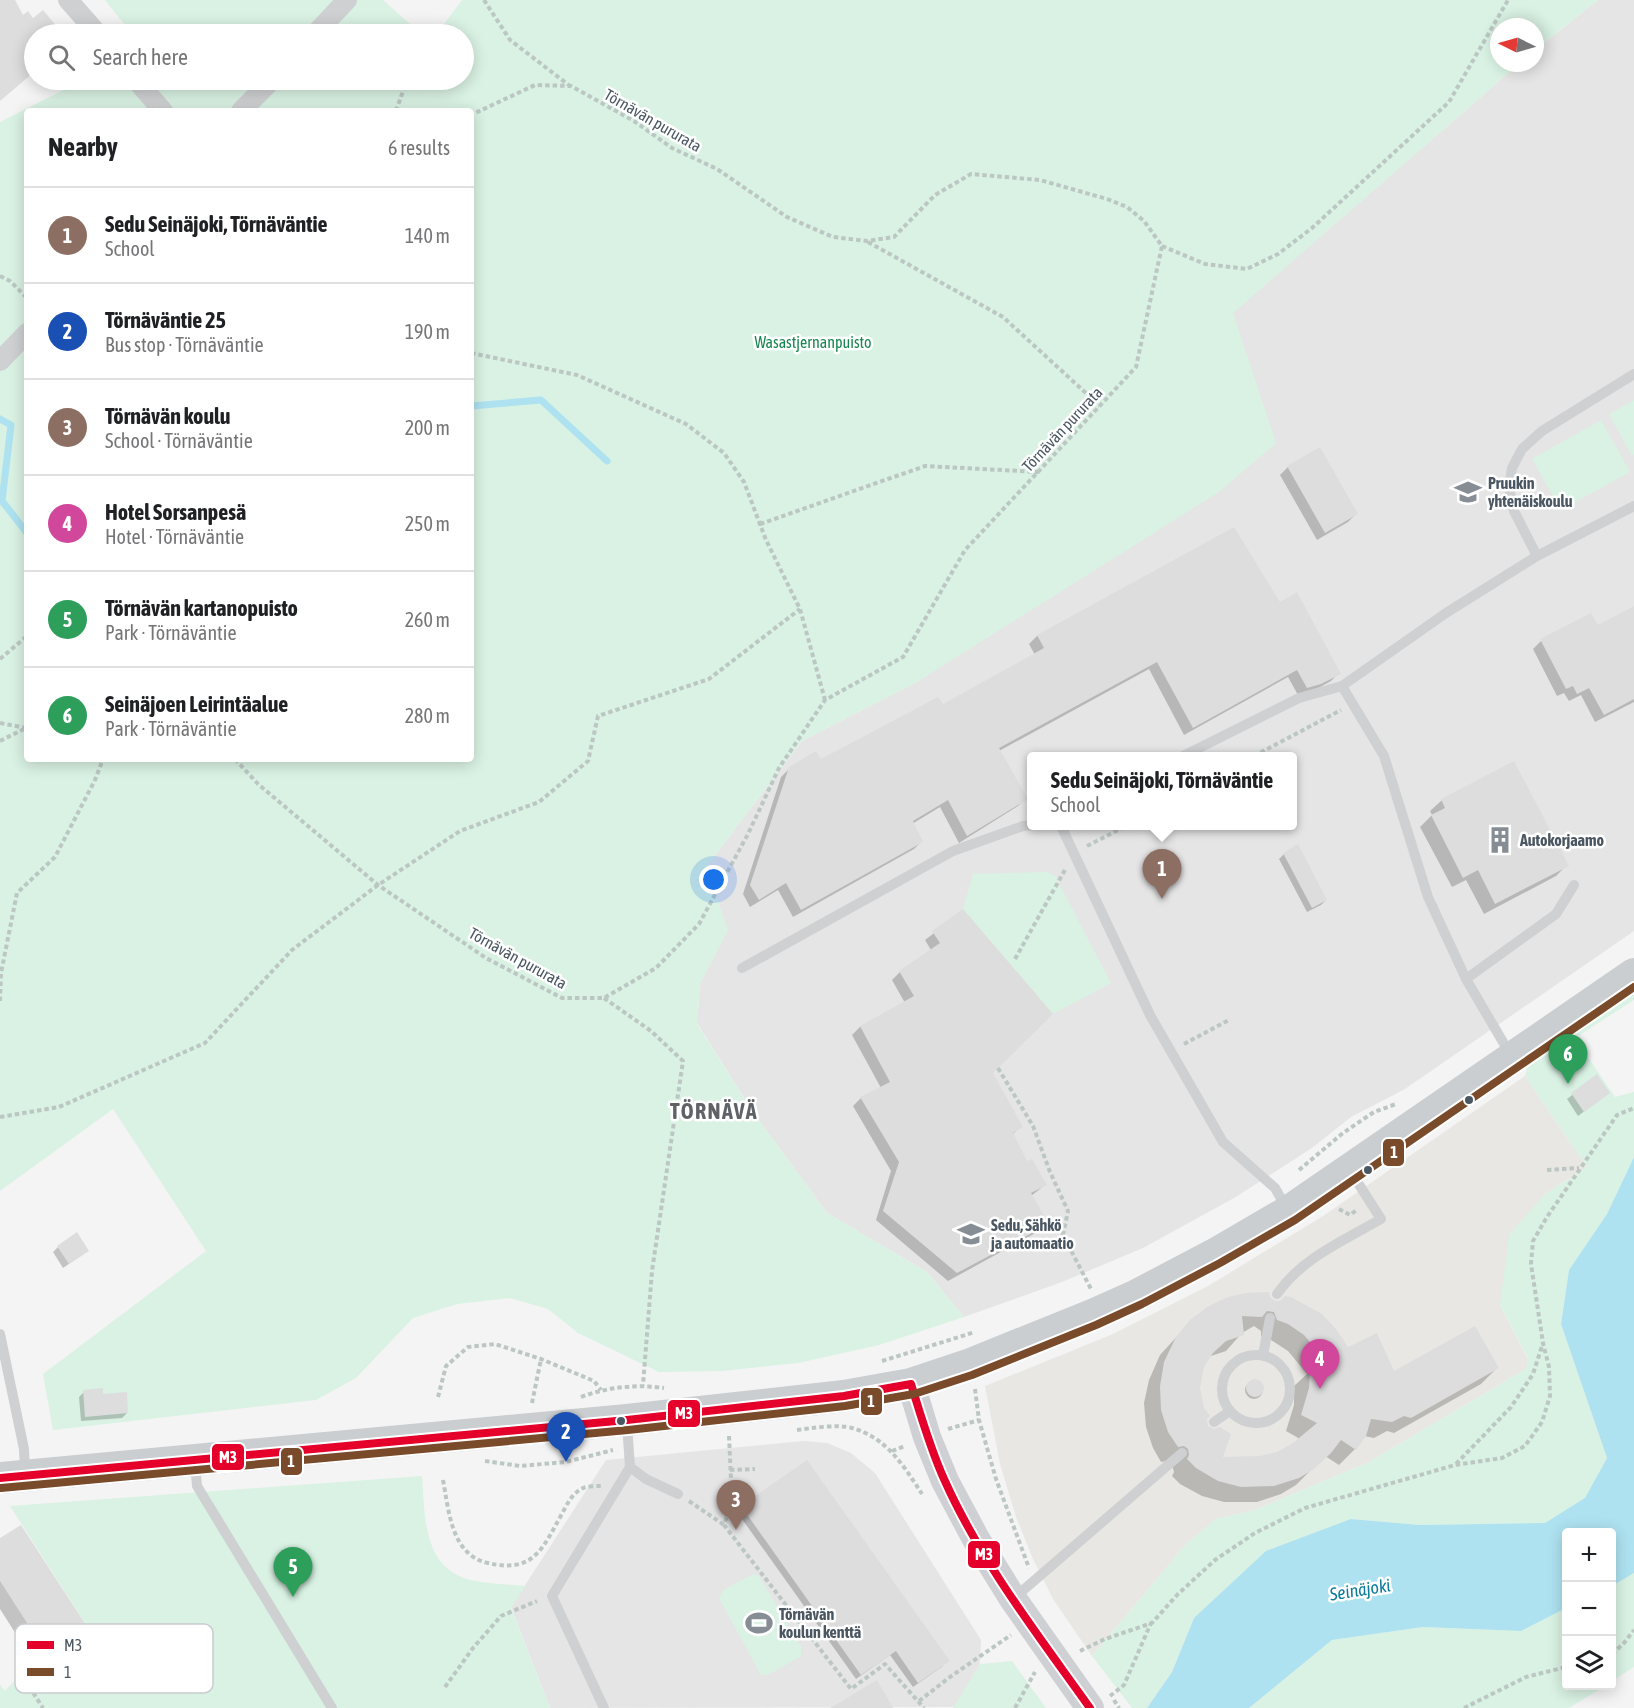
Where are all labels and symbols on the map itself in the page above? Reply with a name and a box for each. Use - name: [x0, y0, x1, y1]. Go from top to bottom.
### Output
- north arrow: [1490, 18, 1544, 72]
- street label: Törnävän pururata: [601, 85, 705, 156]
- park label: Wasastjernanpuisto: [754, 333, 872, 352]
- street label: Törnävän pururata: [1018, 383, 1106, 476]
- place label: Pruukin yhtenäiskoulu: [1488, 474, 1573, 510]
- school or university icon: Pruukin yhtenäiskoulu: [1453, 477, 1483, 507]
- building icon: Autokorjaamo: [1485, 825, 1515, 855]
- place label: Autokorjaamo: [1519, 831, 1605, 849]
- pin: 1: [1142, 850, 1182, 899]
- your location: [699, 865, 728, 894]
- street label: Törnävän pururata: [465, 924, 570, 993]
- pin: 6: [1548, 1034, 1588, 1084]
- unlabelled marker: [1463, 1094, 1475, 1106]
- district label: TÖRNÄVÄ: [670, 1098, 758, 1124]
- line badge: 1: [1382, 1138, 1405, 1167]
- text: 1: [1390, 1143, 1398, 1161]
- unlabelled marker: [1362, 1164, 1374, 1176]
- place label: Sedu, Sähkö ja automaatio: [990, 1216, 1074, 1252]
- school or university icon: Sedu, Sähkö ja automaatio: [956, 1219, 986, 1249]
- pin: 4: [1300, 1340, 1340, 1389]
- line badge: 1: [860, 1387, 883, 1416]
- text: 1: [867, 1392, 875, 1410]
- line badge: M3: [667, 1399, 701, 1428]
- text: M3: [675, 1404, 693, 1422]
- pin: 2: [546, 1412, 586, 1462]
- unlabelled marker: [615, 1415, 627, 1427]
- line badge: M3: [211, 1443, 245, 1471]
- line badge: 1: [280, 1447, 303, 1476]
- text: M3: [219, 1448, 237, 1466]
- text: 1: [287, 1452, 295, 1470]
- pin: 3: [716, 1480, 756, 1530]
- line badge: M3: [967, 1540, 1001, 1569]
- text: M3: [975, 1545, 993, 1563]
- pin: 5: [274, 1548, 312, 1597]
- water label: Seinäjoki: [1327, 1574, 1392, 1605]
- place label: Törnävän koulun kenttä: [779, 1605, 861, 1641]
- sports icon: Törnävän koulun kenttä: [744, 1608, 774, 1638]
- legend: [15, 1624, 213, 1693]
- text: M3: [64, 1636, 82, 1654]
- text: 1: [64, 1663, 72, 1681]

